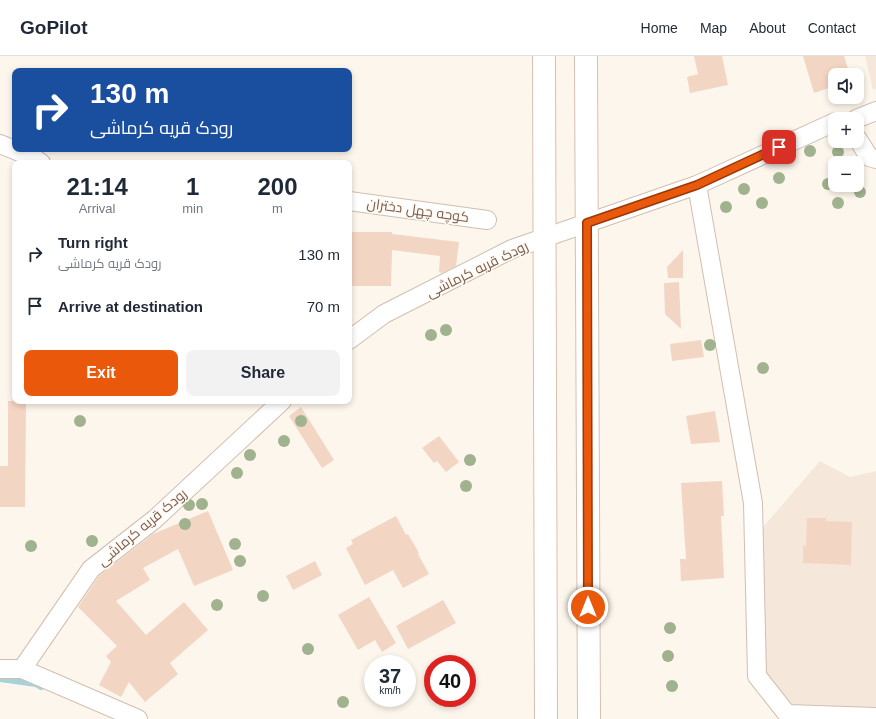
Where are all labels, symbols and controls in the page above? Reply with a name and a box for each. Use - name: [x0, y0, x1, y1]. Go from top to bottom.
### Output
- text: GoPilot: [20, 17, 88, 38]
- text: Home: [641, 20, 678, 36]
- text: Map: [700, 20, 727, 36]
- text: About: [749, 20, 786, 36]
- text: Contact: [808, 20, 856, 36]
- map controls: [828, 68, 864, 192]
- button: sound: [828, 68, 864, 104]
- text: 130 m: [90, 78, 169, 109]
- icon: right: [24, 84, 76, 136]
- button: +: [828, 112, 864, 148]
- text: رودک قریه کرماشی: [90, 118, 233, 138]
- pin: [762, 130, 796, 164]
- icon: arrive: [768, 136, 790, 158]
- button: −: [828, 156, 864, 192]
- text: 21:14: [66, 173, 128, 200]
- text: 1: [186, 173, 199, 200]
- text: 200: [258, 173, 298, 200]
- street label: کوچه چهل دختران: [366, 195, 470, 227]
- text: Arrival: [79, 201, 116, 216]
- text: min: [182, 201, 203, 216]
- text: m: [272, 201, 283, 216]
- text: Turn right: [58, 234, 128, 251]
- street label: رودک قریه کرماشی: [423, 237, 531, 301]
- icon: right: [24, 243, 46, 265]
- text: 130 m: [298, 246, 340, 263]
- text: رودک قریه کرماشی: [58, 256, 161, 271]
- icon: arrive: [24, 295, 46, 317]
- text: Arrive at destination: [58, 298, 203, 315]
- text: 70 m: [307, 298, 340, 315]
- button: Exit: [24, 350, 178, 396]
- button: Share: [186, 350, 340, 396]
- street label: رودک قریه کرماشی: [94, 485, 190, 569]
- position arrow: [567, 586, 609, 628]
- speed limit sign: 40: [424, 655, 476, 707]
- text: 37: [379, 665, 401, 687]
- text: km/h: [379, 685, 401, 696]

